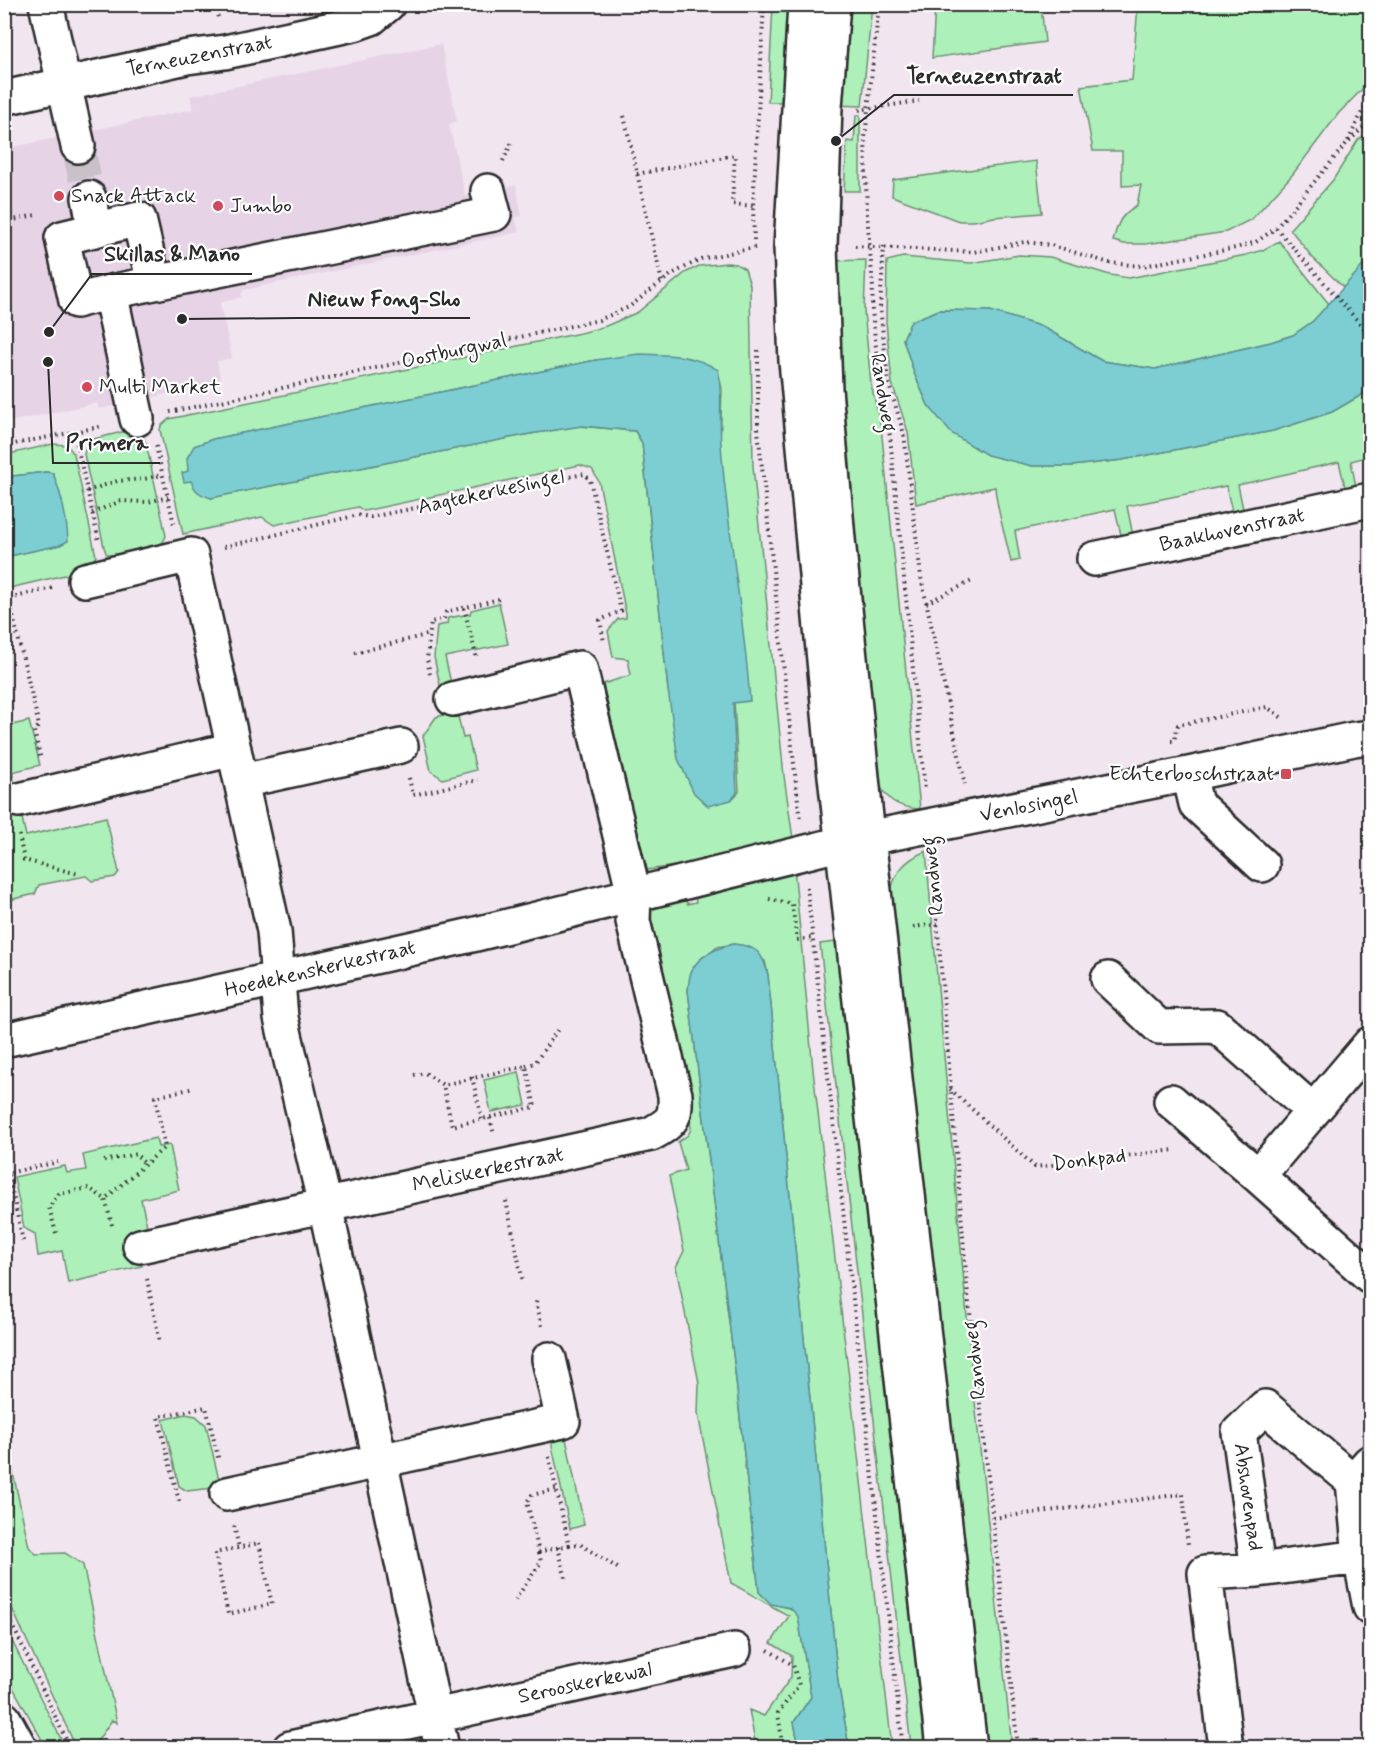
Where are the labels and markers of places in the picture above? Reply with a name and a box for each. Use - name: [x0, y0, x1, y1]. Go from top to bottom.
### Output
- callout: Terneuzenstraat: [894, 55, 1073, 95]
- place label: Snack Attack: [71, 182, 196, 210]
- marker: Snack Attack: [52, 189, 66, 203]
- place label: Jumbo: [230, 192, 292, 220]
- marker: Jumbo: [211, 199, 225, 213]
- callout: Skillas & Mano: [92, 234, 252, 274]
- callout: Nieuw Fong-Sho: [298, 278, 470, 318]
- place label: Multi Market: [99, 373, 222, 401]
- marker: Multi Market: [80, 380, 94, 394]
- callout: Primera: [53, 423, 160, 463]
- place label: Echterboschstraat: [1109, 760, 1274, 788]
- marker: Echterboschstraat: [1279, 767, 1293, 781]

